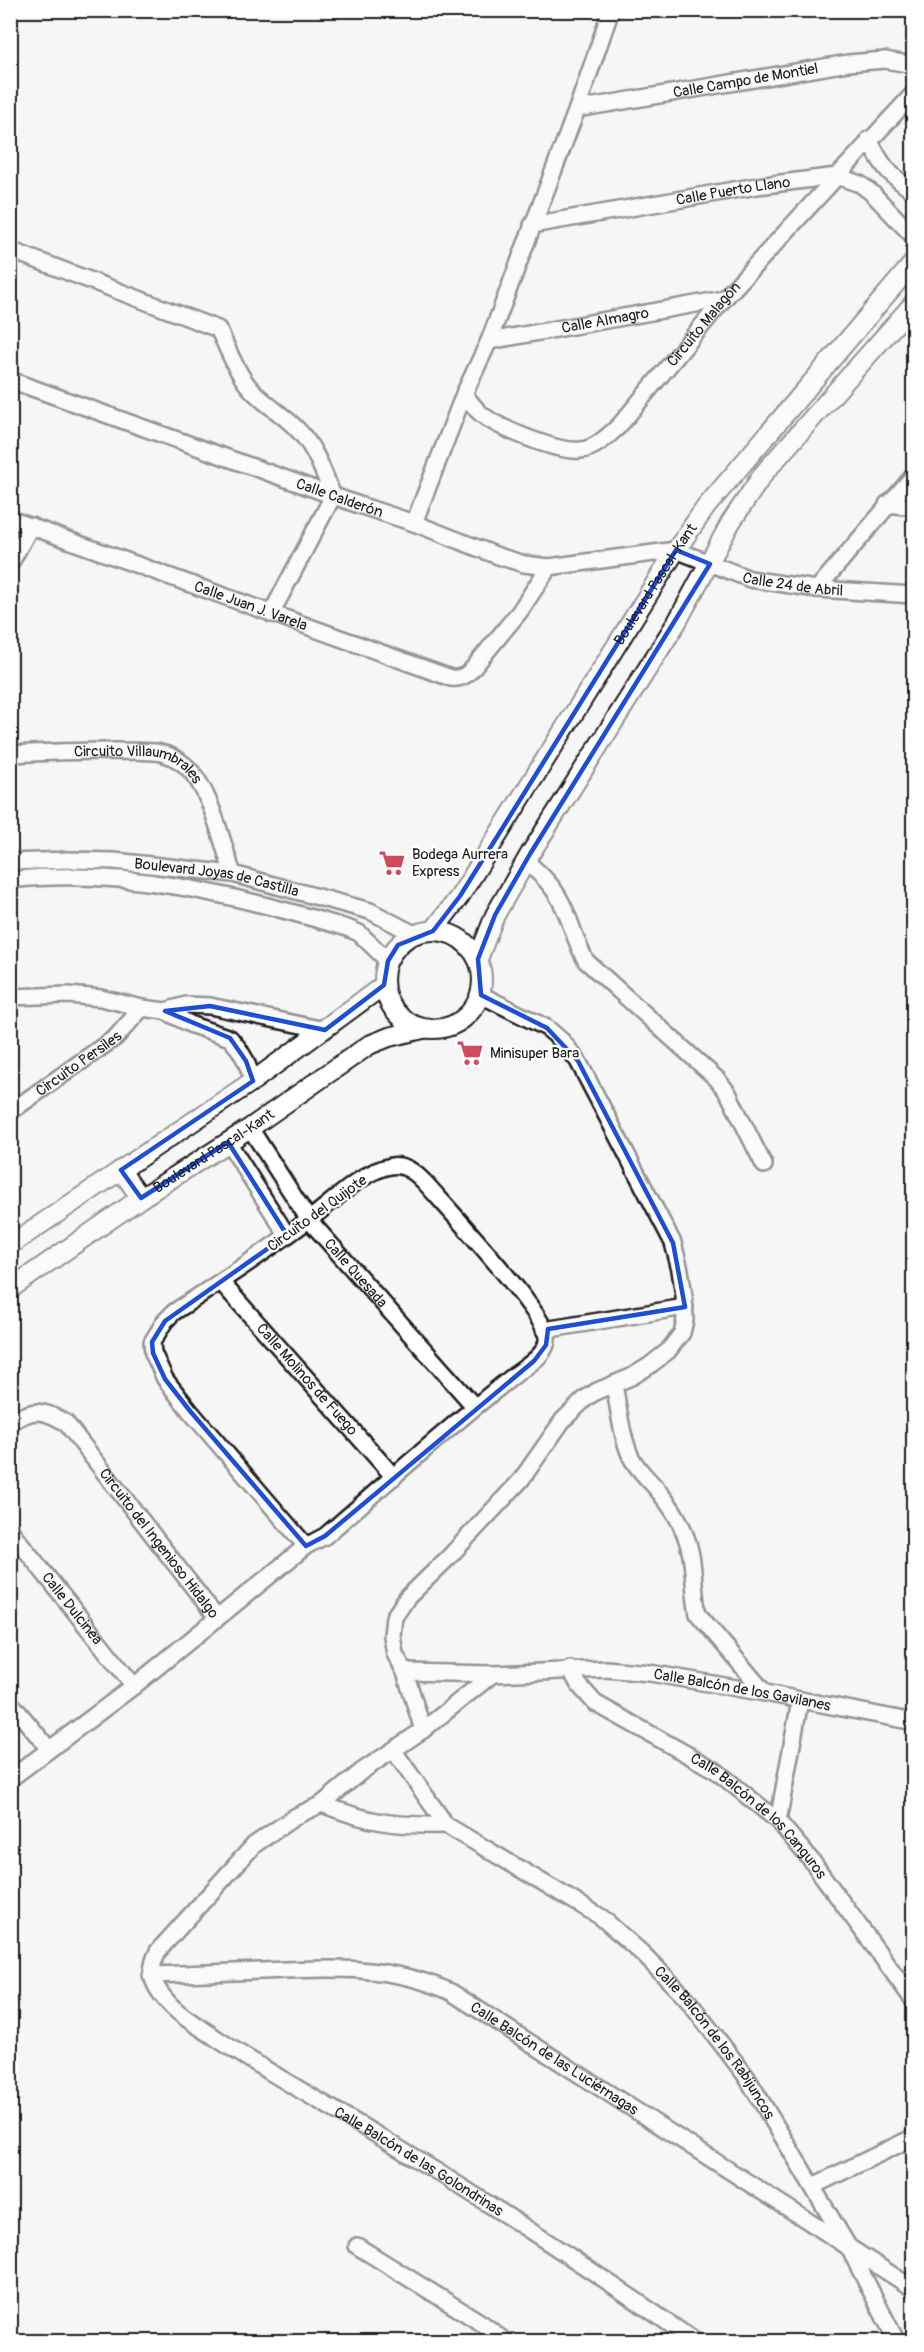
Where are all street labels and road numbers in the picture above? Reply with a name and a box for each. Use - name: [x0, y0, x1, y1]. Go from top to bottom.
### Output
- street label: Calle Campo de Montiel: [672, 59, 820, 103]
- street label: Calle Puerto Llano: [675, 173, 791, 210]
- street label: Circuito Malagón: [663, 278, 745, 371]
- street label: Calle Almagro: [560, 304, 650, 338]
- street label: Calle Calderón: [293, 474, 385, 522]
- street label: Boulevard Pascal-Kant: [610, 519, 702, 649]
- street label: Calle 24 de Abril: [739, 568, 844, 601]
- street label: Calle Juan J. Varela: [191, 577, 310, 635]
- street label: Circuito Villaumbrales: [74, 742, 206, 788]
- street label: Boulevard Joyas de Castilla: [133, 854, 301, 901]
- street label: Circuito Persiles: [32, 1027, 127, 1101]
- street label: Boulevard Pascal-Kant: [150, 1105, 279, 1198]
- street label: Circuito del Quijote: [264, 1170, 371, 1256]
- street label: Calle Quesada: [320, 1235, 391, 1312]
- street label: Calle Molinos de Fuego: [252, 1320, 362, 1440]
- street label: Circuito del Ingenioso Hidalgo: [95, 1465, 223, 1622]
- street label: Calle Dulcinea: [37, 1568, 106, 1649]
- street label: Calle Balcón de los Gavilanes: [652, 1665, 833, 1716]
- street label: Calle Balcón de los Canguros: [687, 1749, 831, 1883]
- street label: Calle Balcón de los Rabijuncos: [650, 1962, 779, 2123]
- street label: Calle Balcón de las Luciérnagas: [467, 1998, 642, 2120]
- street label: Calle Balcón de las Golondrinas: [331, 2103, 507, 2221]

